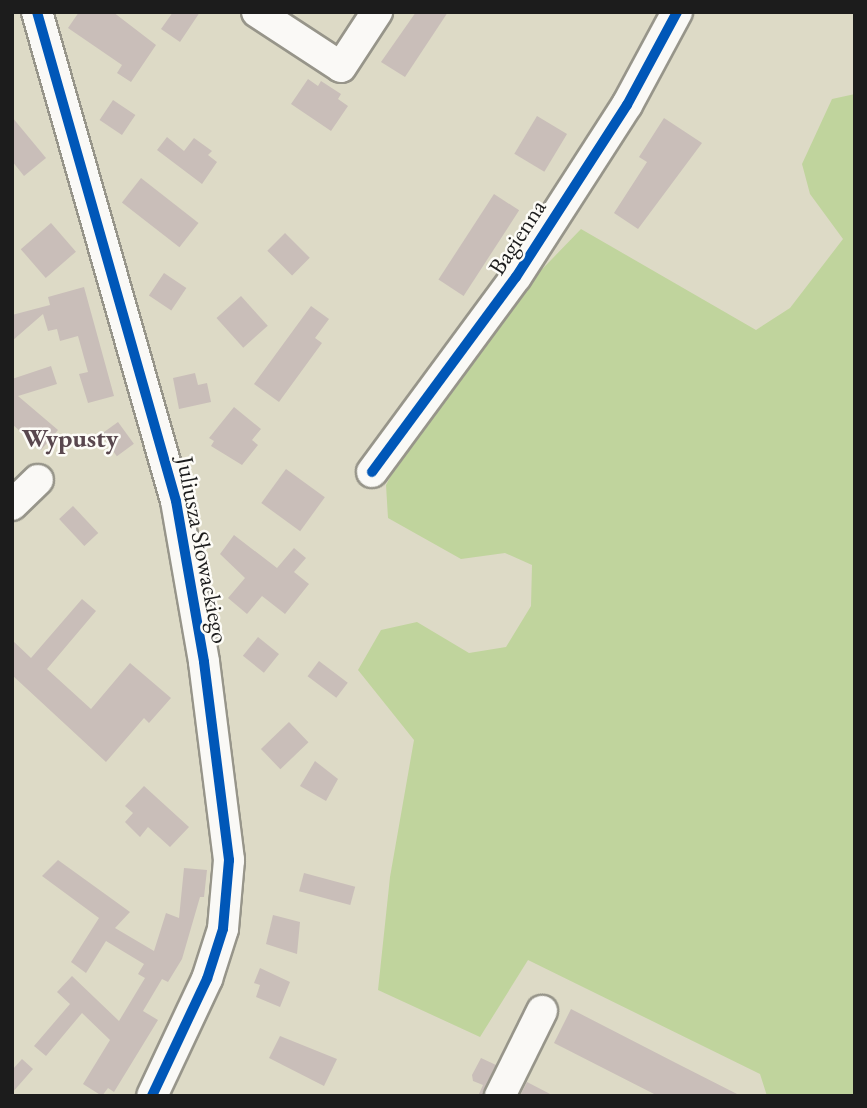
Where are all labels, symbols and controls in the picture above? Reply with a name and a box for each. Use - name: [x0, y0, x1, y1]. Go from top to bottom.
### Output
- street label: Bagienna: [482, 194, 552, 280]
- district label: Wypusty: [22, 423, 118, 455]
- street label: Juliusza Słowackiego: [171, 454, 235, 646]

